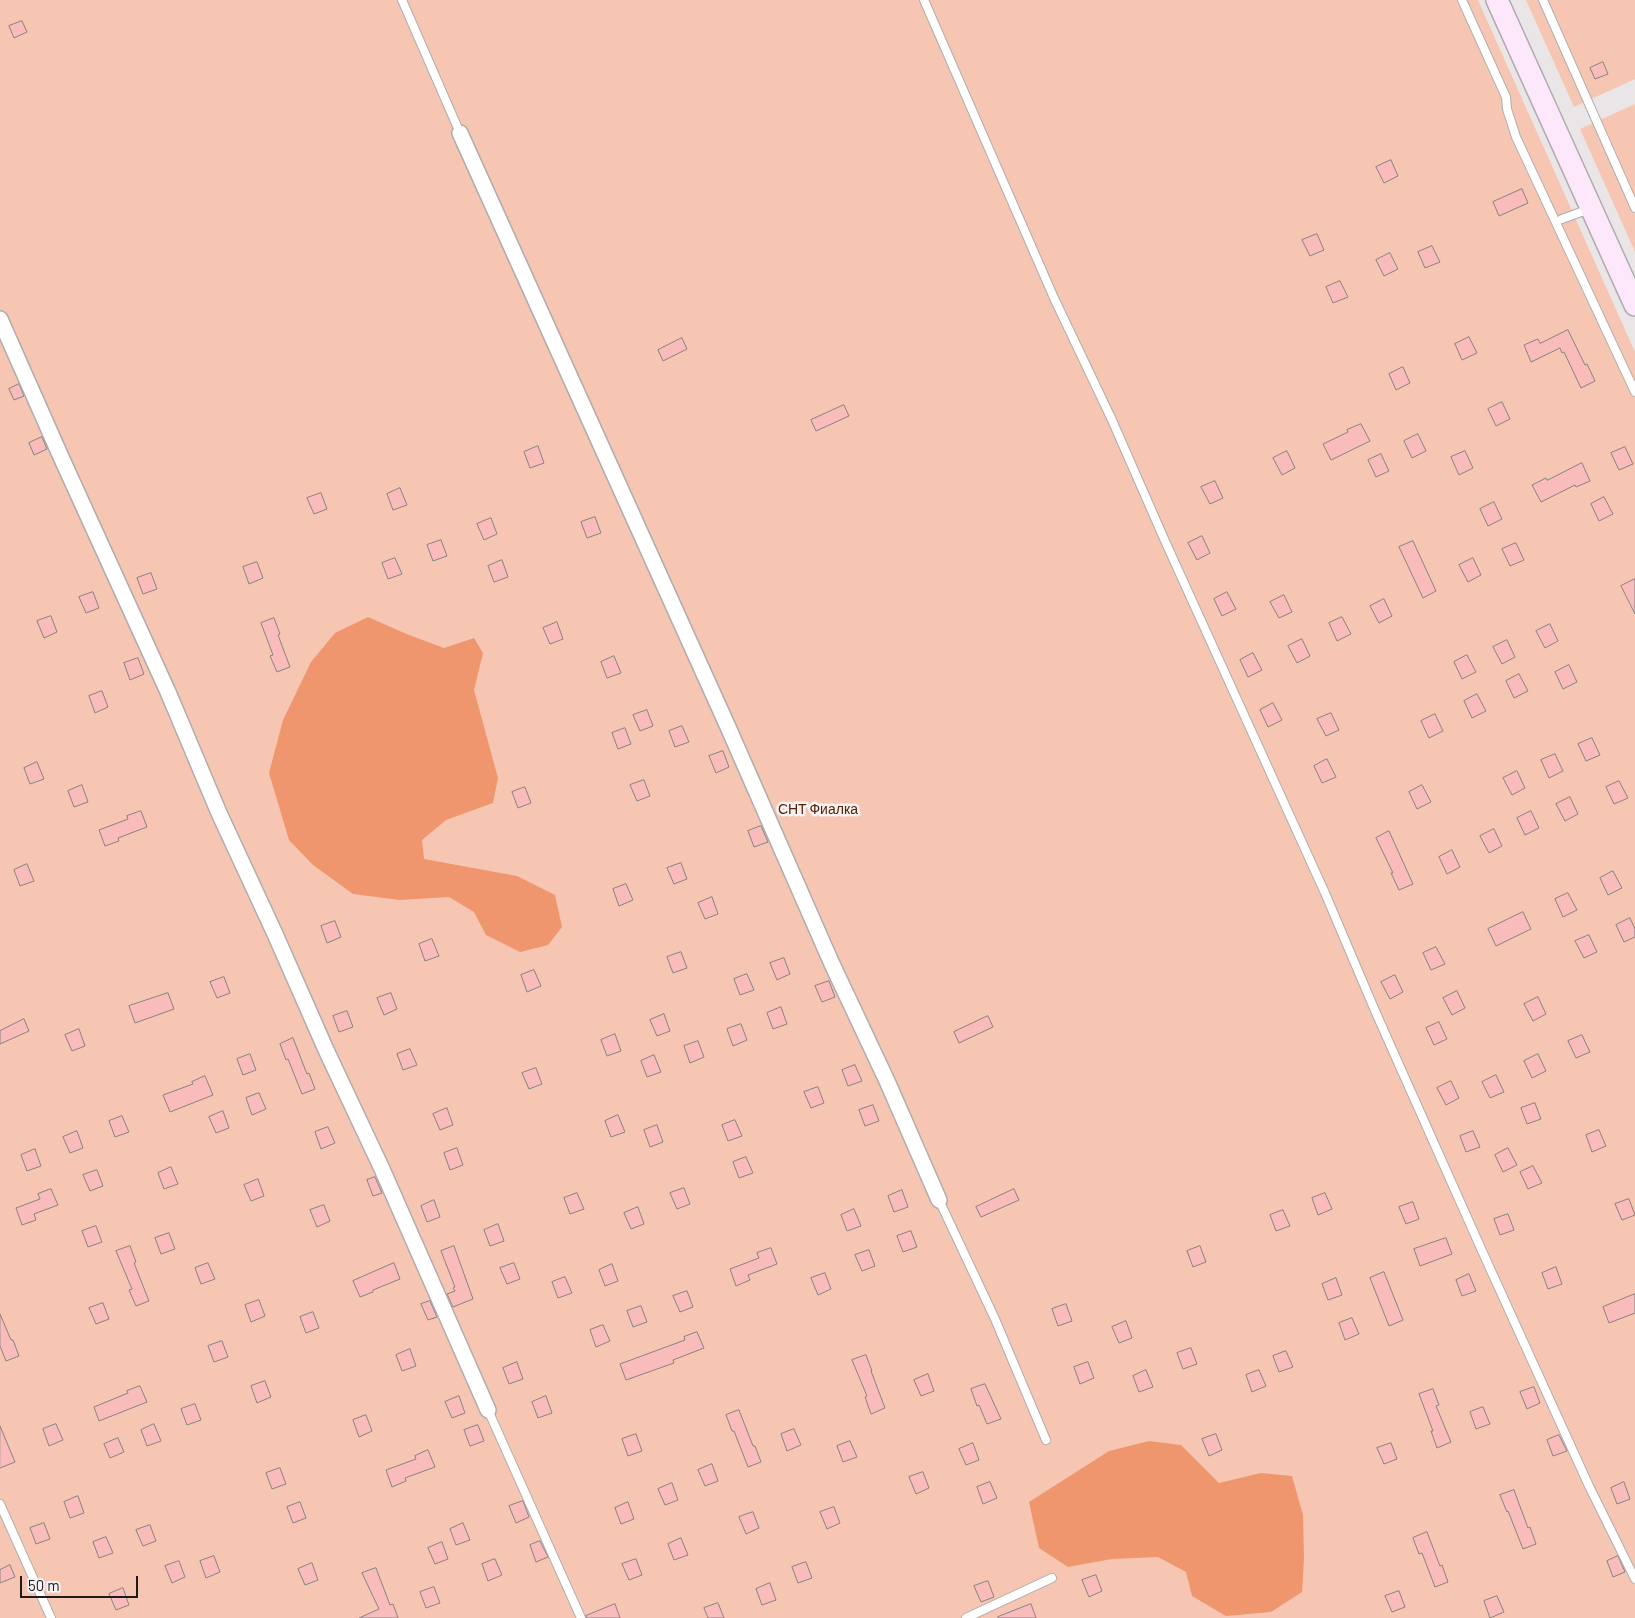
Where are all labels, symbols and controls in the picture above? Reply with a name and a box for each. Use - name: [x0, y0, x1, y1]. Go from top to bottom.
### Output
- park label: СНТ Фиалка: [778, 801, 858, 817]
- scale bar: [22, 1566, 140, 1598]
- text: 50 m: [28, 1576, 60, 1594]

